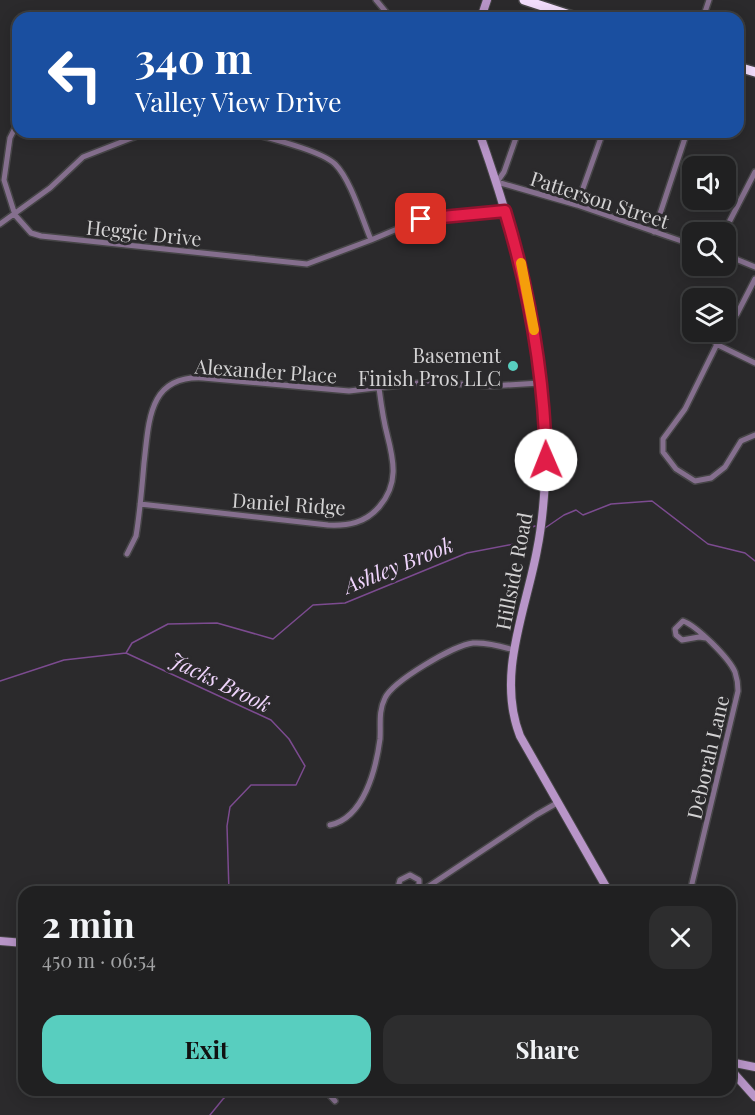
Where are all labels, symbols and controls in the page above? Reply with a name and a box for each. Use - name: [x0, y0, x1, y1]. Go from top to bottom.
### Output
- text: 340 m: [135, 29, 253, 85]
- icon: left: [36, 36, 114, 114]
- text: Valley View Drive: [135, 83, 342, 119]
- map controls: [682, 156, 736, 342]
- button: sound: [682, 156, 736, 210]
- street label: Patterson Street: [527, 164, 674, 234]
- pin: [395, 193, 446, 244]
- icon: arrive: [404, 202, 437, 235]
- street label: Heggie Drive: [85, 213, 203, 251]
- button: search: [682, 222, 736, 276]
- button: layers: [682, 288, 736, 342]
- place label: Basement Finish Pros LLC: [358, 341, 502, 391]
- street label: Alexander Place: [193, 351, 338, 388]
- marker: Basement Finish Pros LLC: [506, 359, 520, 373]
- position arrow: [514, 428, 578, 492]
- street label: Daniel Ridge: [231, 486, 347, 520]
- street label: Hillside Road: [488, 509, 538, 632]
- water label: Ashley Brook: [337, 529, 457, 599]
- water label: Jacks Brook: [166, 644, 277, 718]
- street label: Deborah Lane: [680, 692, 734, 822]
- text: 2 min: [42, 899, 135, 947]
- button: close: [649, 906, 712, 969]
- text: 450 m · 06:54: [42, 946, 156, 973]
- button: Exit: [42, 1015, 371, 1084]
- button: Share: [383, 1015, 712, 1084]

